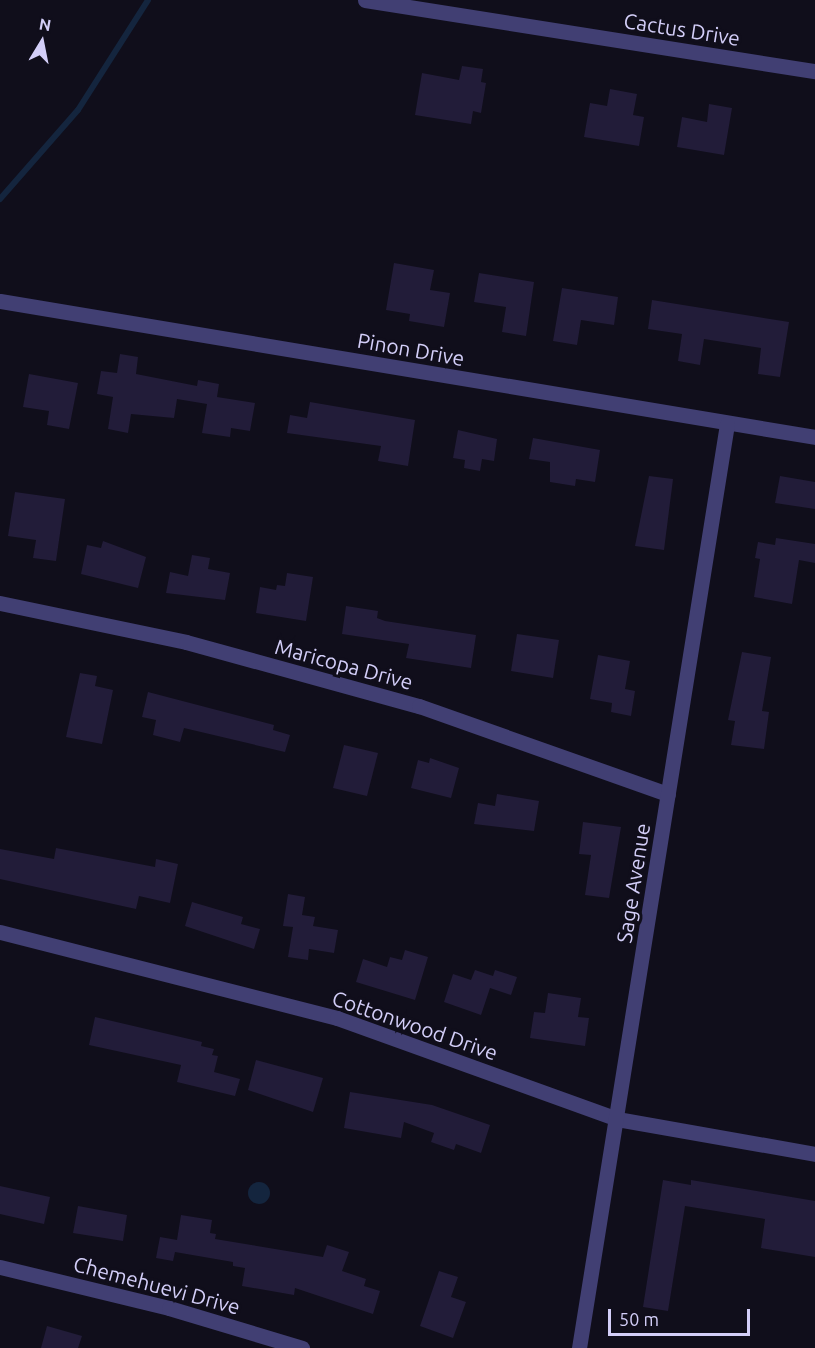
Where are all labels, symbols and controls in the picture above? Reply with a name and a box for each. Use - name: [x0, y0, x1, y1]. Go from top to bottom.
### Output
- street label: Cactus Drive: [622, 7, 742, 51]
- north arrow: [12, 12, 72, 72]
- text: N: [38, 14, 53, 34]
- street label: Pinon Drive: [355, 327, 467, 371]
- street label: Maricopa Drive: [272, 634, 416, 694]
- street label: Sage Avenue: [611, 821, 655, 945]
- street label: Cottonwood Drive: [329, 985, 501, 1065]
- street label: Chemehuevi Drive: [71, 1251, 243, 1319]
- scale bar: [611, 1297, 754, 1335]
- text: 50 m: [619, 1309, 659, 1329]

